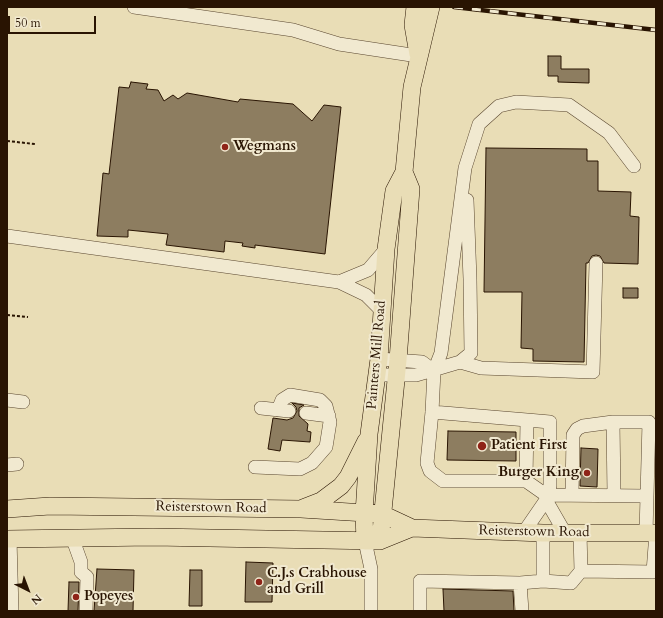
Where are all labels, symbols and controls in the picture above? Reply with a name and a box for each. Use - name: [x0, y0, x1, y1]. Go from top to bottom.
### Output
- scale bar: [10, 8, 98, 34]
- text: 50 m: [15, 15, 41, 31]
- place label: Wegmans: [233, 139, 296, 155]
- marker: Wegmans: [220, 142, 230, 152]
- street label: Painters Mill Road: [364, 300, 390, 410]
- place label: Patient First: [491, 438, 567, 454]
- marker: Patient First: [476, 440, 488, 452]
- place label: Burger King: [498, 465, 579, 481]
- marker: Burger King: [582, 468, 592, 478]
- street label: Reisterstown Road: [155, 499, 267, 517]
- street label: Reisterstown Road: [478, 523, 590, 541]
- place label: C.J.s Crabhouse and Grill: [267, 566, 367, 598]
- north arrow: [8, 570, 48, 610]
- marker: C.J.s Crabhouse and Grill: [254, 577, 264, 587]
- place label: Popeyes: [84, 589, 133, 605]
- text: N: [28, 591, 45, 608]
- marker: Popeyes: [71, 592, 81, 602]

